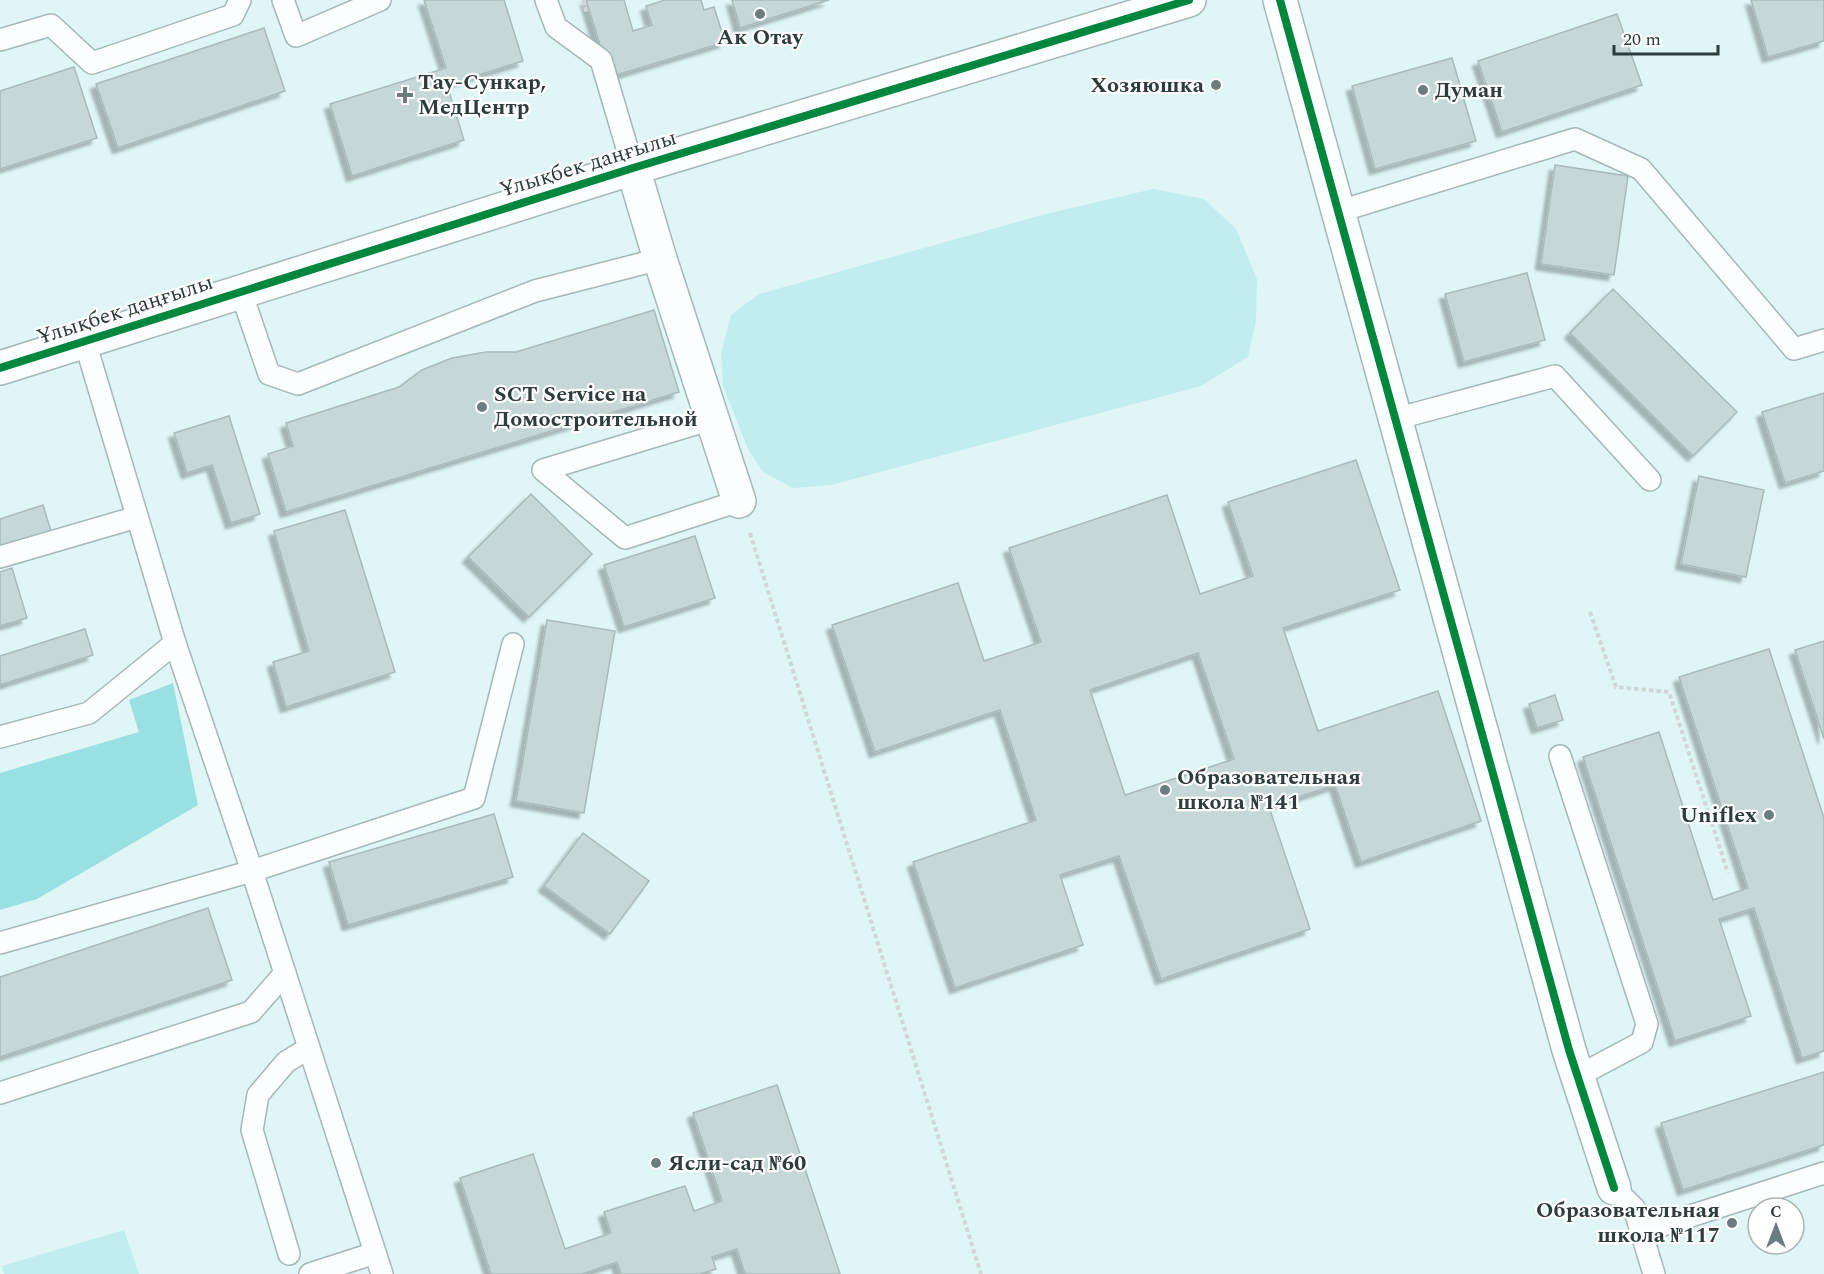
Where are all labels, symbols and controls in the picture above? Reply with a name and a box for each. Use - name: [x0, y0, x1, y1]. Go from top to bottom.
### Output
- marker: Ак Отау: [753, 7, 767, 21]
- scale bar: [1614, 18, 1718, 56]
- place label: Ак Отау: [717, 21, 805, 54]
- text: 20 m: [1623, 26, 1661, 53]
- place label: Тау-Сункар, МедЦентр: [418, 66, 546, 124]
- place label: Хозяюшка: [1090, 69, 1205, 102]
- place label: Думан: [1435, 74, 1503, 107]
- marker: Хозяюшка: [1209, 78, 1223, 92]
- marker: Думан: [1416, 83, 1430, 97]
- marker: Тау-Сункар, МедЦентр: [396, 86, 414, 104]
- street label: Ұлықбек даңғылы: [495, 121, 681, 207]
- street label: Ұлықбек даңғылы: [32, 266, 218, 354]
- place label: SCT Service на Домостроительной: [494, 378, 698, 436]
- marker: SCT Service на Домостроительной: [475, 400, 489, 414]
- place label: Образовательная школа №141: [1177, 761, 1361, 819]
- marker: Образовательная школа №141: [1158, 783, 1172, 797]
- place label: Uniflex: [1680, 799, 1757, 832]
- marker: Uniflex: [1762, 808, 1776, 822]
- place label: Ясли-сад №60: [668, 1147, 806, 1180]
- marker: Ясли-сад №60: [649, 1156, 663, 1170]
- place label: Образовательная школа №117: [1536, 1194, 1720, 1252]
- north arrow: [1746, 1196, 1806, 1256]
- text: С: [1770, 1200, 1782, 1224]
- marker: Образовательная школа №117: [1725, 1216, 1739, 1230]

